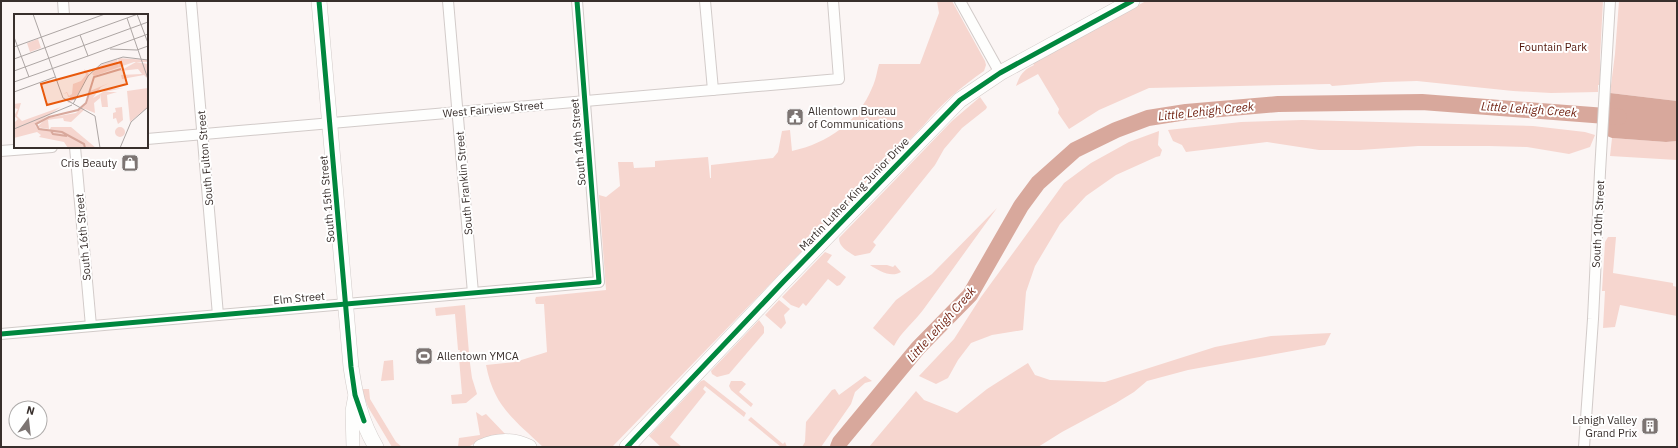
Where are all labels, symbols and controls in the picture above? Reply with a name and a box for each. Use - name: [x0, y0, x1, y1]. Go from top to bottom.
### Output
- inset map: [14, 14, 148, 148]
- park label: Fountain Park: [1519, 40, 1587, 54]
- street label: West Fairview Street: [442, 98, 544, 120]
- street label: South 14th Street: [567, 98, 589, 186]
- water label: Little Lehigh Creek: [1157, 98, 1255, 123]
- water label: Little Lehigh Creek: [1480, 98, 1578, 120]
- place label: Allentown Bureau of Communications: [808, 104, 903, 131]
- public building icon: Allentown Bureau of Communications: [785, 107, 805, 127]
- street label: South Fulton Street: [194, 110, 216, 206]
- street label: South Franklin Street: [452, 130, 476, 235]
- street label: Martin Luther King Junior Drive: [796, 134, 912, 254]
- shop icon: Cris Beauty: [120, 153, 140, 173]
- street label: South 15th Street: [316, 155, 338, 243]
- place label: Cris Beauty: [61, 156, 118, 170]
- street label: South 10th Street: [1589, 180, 1607, 268]
- street label: South 16th Street: [72, 193, 94, 281]
- water label: Little Lehigh Creek: [903, 283, 979, 365]
- street label: Elm Street: [273, 289, 326, 307]
- sports icon: Allentown YMCA: [414, 346, 434, 366]
- place label: Allentown YMCA: [437, 349, 519, 363]
- north arrow: [8, 400, 48, 440]
- text: N: [25, 403, 36, 418]
- place label: Lehigh Valley Grand Prix: [1572, 413, 1637, 440]
- building icon: Lehigh Valley Grand Prix: [1640, 416, 1660, 436]

